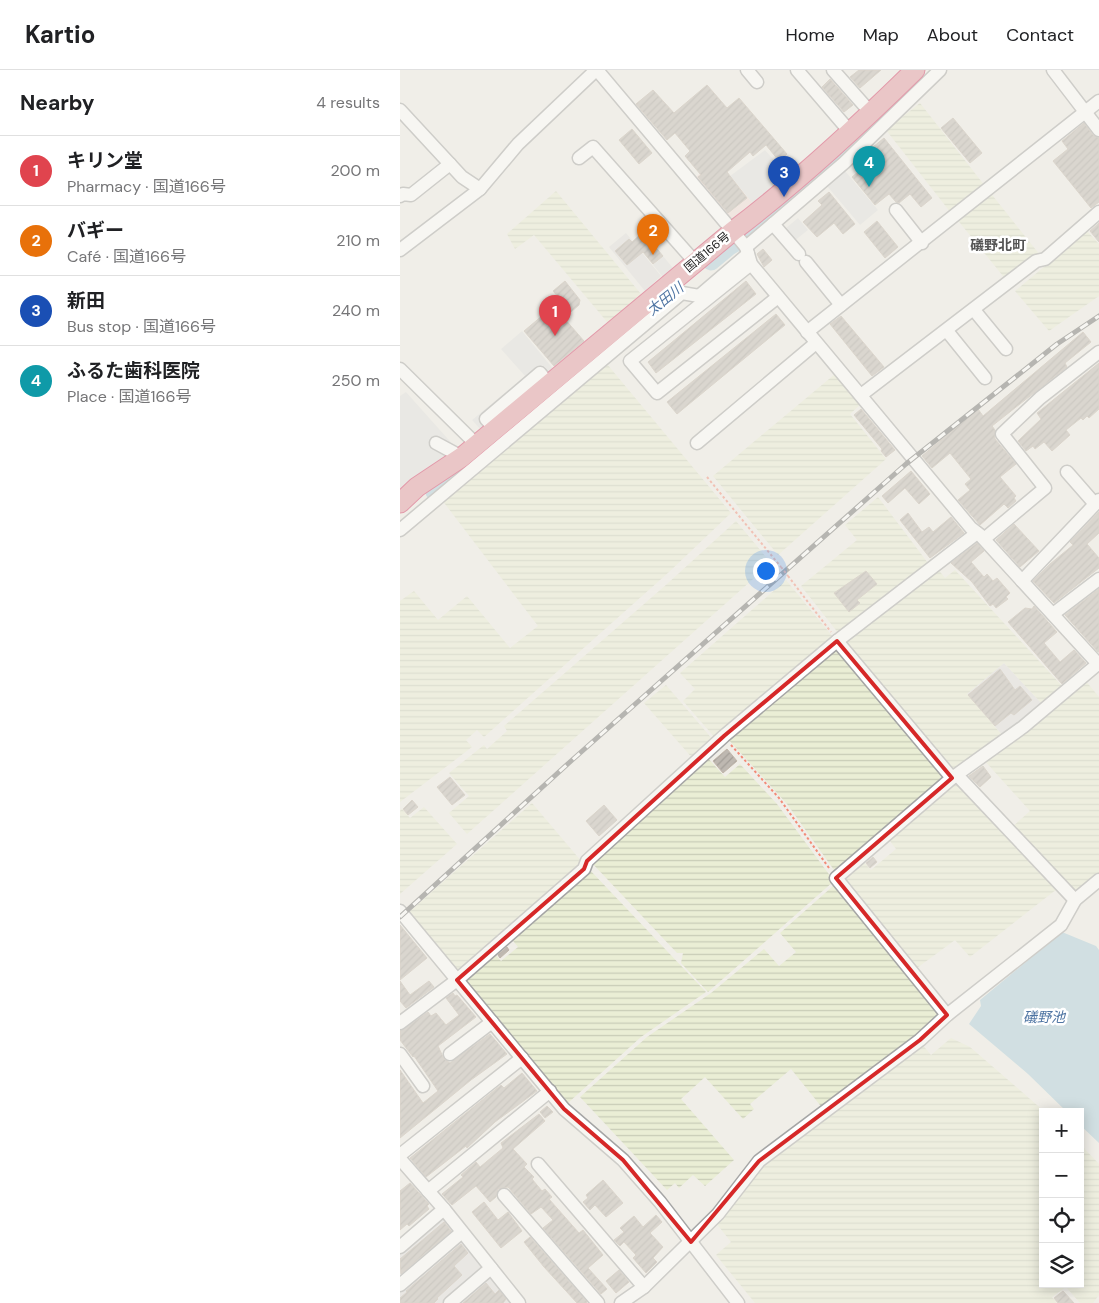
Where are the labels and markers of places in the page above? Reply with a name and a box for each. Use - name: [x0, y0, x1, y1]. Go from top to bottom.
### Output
- pin: 4: [853, 146, 885, 187]
- pin: 3: [768, 156, 800, 197]
- pin: 2: [637, 214, 669, 255]
- pin: 1: [539, 295, 571, 336]

